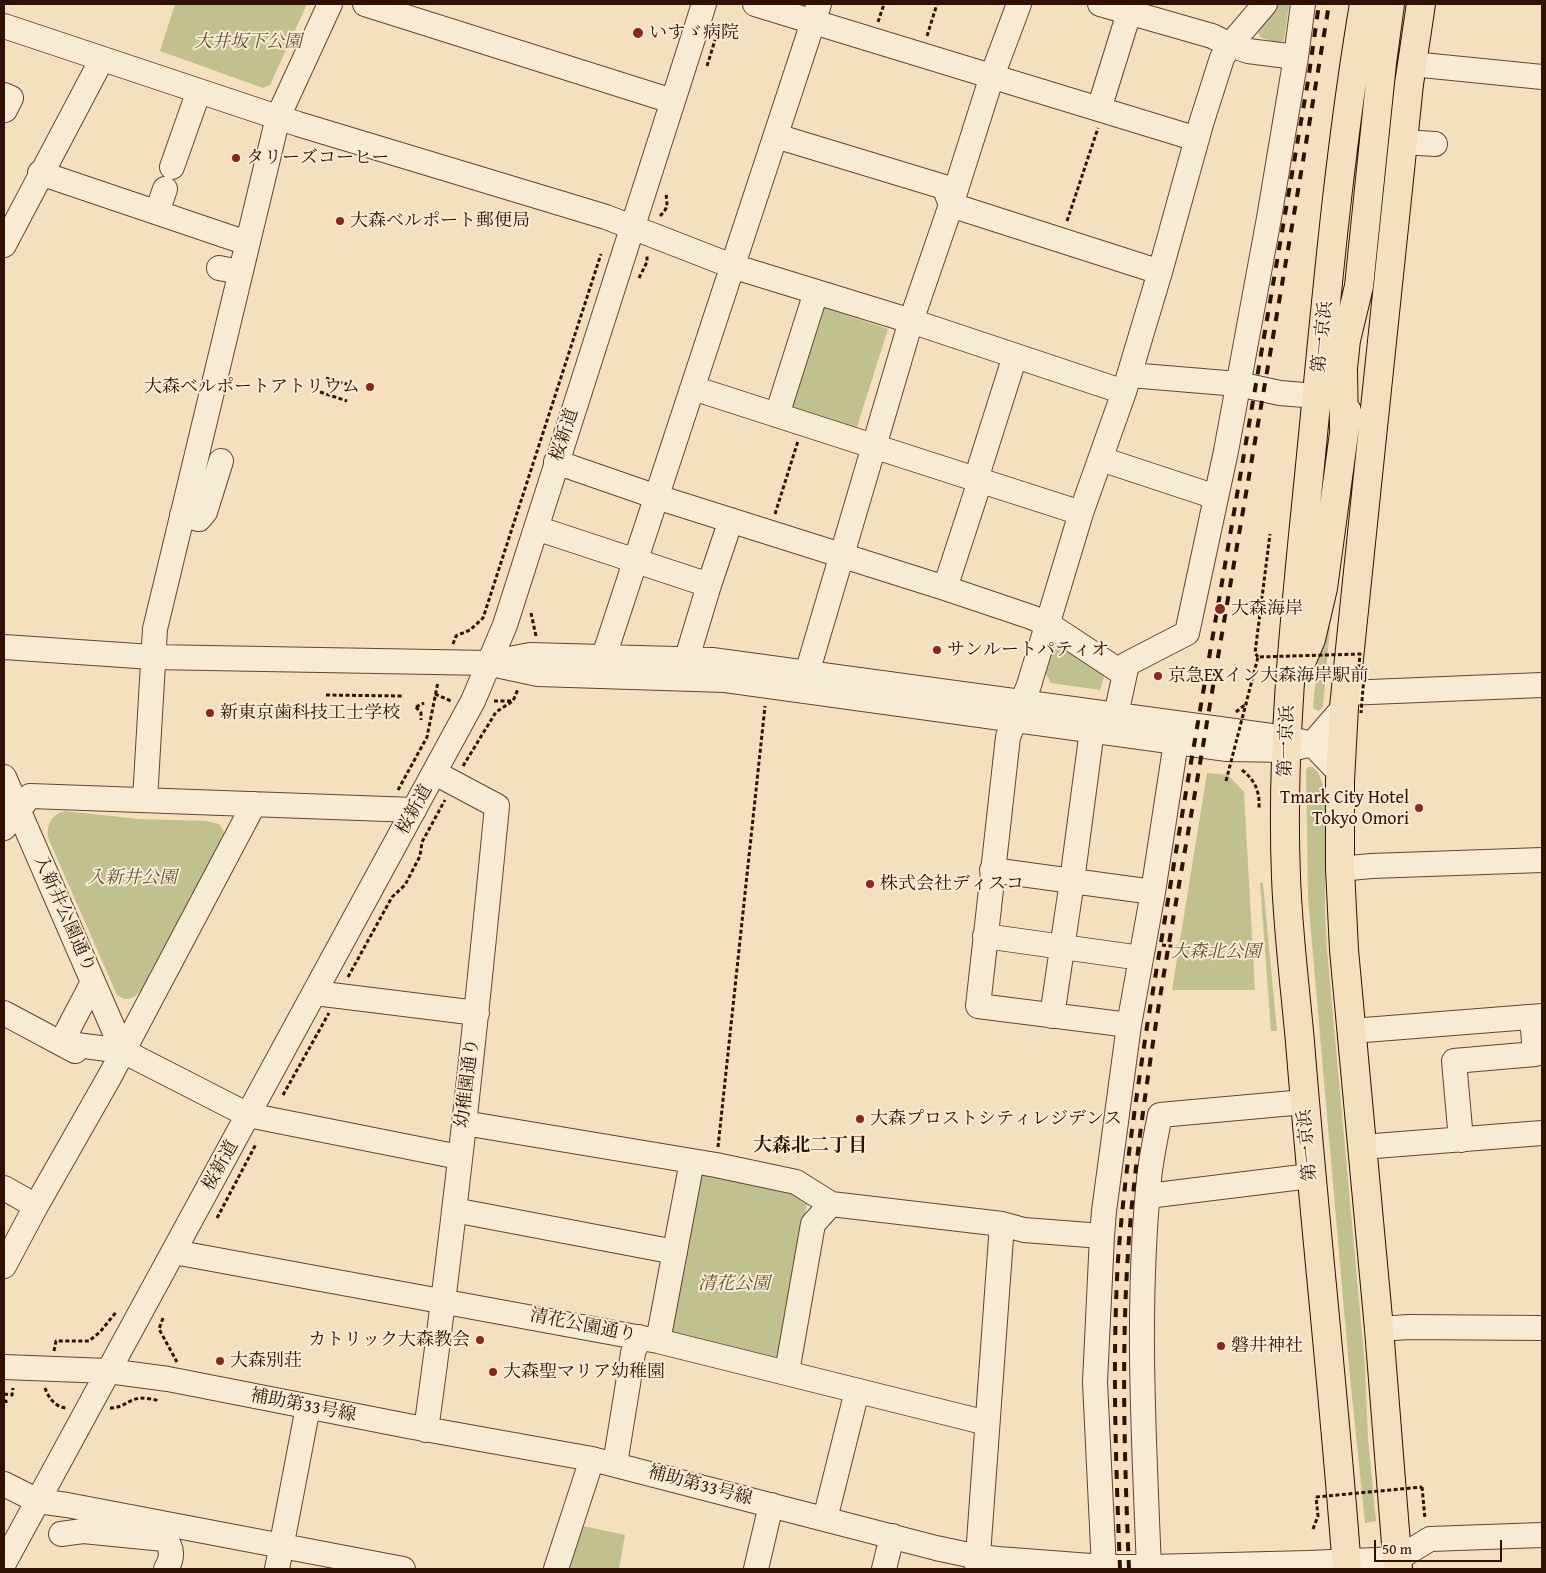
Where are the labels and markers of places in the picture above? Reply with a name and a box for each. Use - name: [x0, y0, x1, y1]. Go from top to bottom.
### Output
- place label: いすゞ病院: [649, 22, 739, 44]
- marker: いすゞ病院: [631, 26, 645, 40]
- place label: タリーズコーヒー: [246, 147, 389, 169]
- marker: タリーズコーヒー: [230, 152, 242, 164]
- place label: 大森ベルポート郵便局: [350, 210, 530, 232]
- marker: 大森ベルポート郵便局: [334, 215, 346, 227]
- place label: 大森ベルポートアトリウム: [144, 376, 360, 398]
- marker: 大森ベルポートアトリウム: [364, 381, 376, 393]
- place label: 大森海岸: [1231, 598, 1303, 620]
- marker: 大森海岸: [1213, 602, 1227, 616]
- place label: サンルートパティオ: [947, 639, 1109, 661]
- marker: サンルートパティオ: [931, 644, 943, 656]
- place label: 京急EXイン大森海岸駅前: [1168, 665, 1368, 687]
- marker: 京急EXイン大森海岸駅前: [1152, 670, 1164, 682]
- place label: 新東京歯科技工士学校: [220, 702, 400, 724]
- marker: 新東京歯科技工士学校: [204, 707, 216, 719]
- place label: Tmark City Hotel Tokyo Omori: [1280, 787, 1409, 830]
- marker: Tmark City Hotel Tokyo Omori: [1413, 802, 1425, 814]
- place label: 株式会社ディスコ: [880, 873, 1024, 895]
- marker: 株式会社ディスコ: [864, 878, 876, 890]
- place label: 大森プロストシティレジデンス: [870, 1108, 1122, 1130]
- marker: 大森プロストシティレジデンス: [854, 1113, 866, 1125]
- place label: カトリック大森教会: [308, 1329, 470, 1351]
- marker: カトリック大森教会: [474, 1334, 486, 1346]
- place label: 磐井神社: [1231, 1335, 1303, 1357]
- marker: 磐井神社: [1215, 1340, 1227, 1352]
- place label: 大森別荘: [230, 1350, 302, 1372]
- marker: 大森別荘: [214, 1355, 226, 1367]
- place label: 大森聖マリア幼稚園: [503, 1361, 665, 1383]
- marker: 大森聖マリア幼稚園: [487, 1366, 499, 1378]

